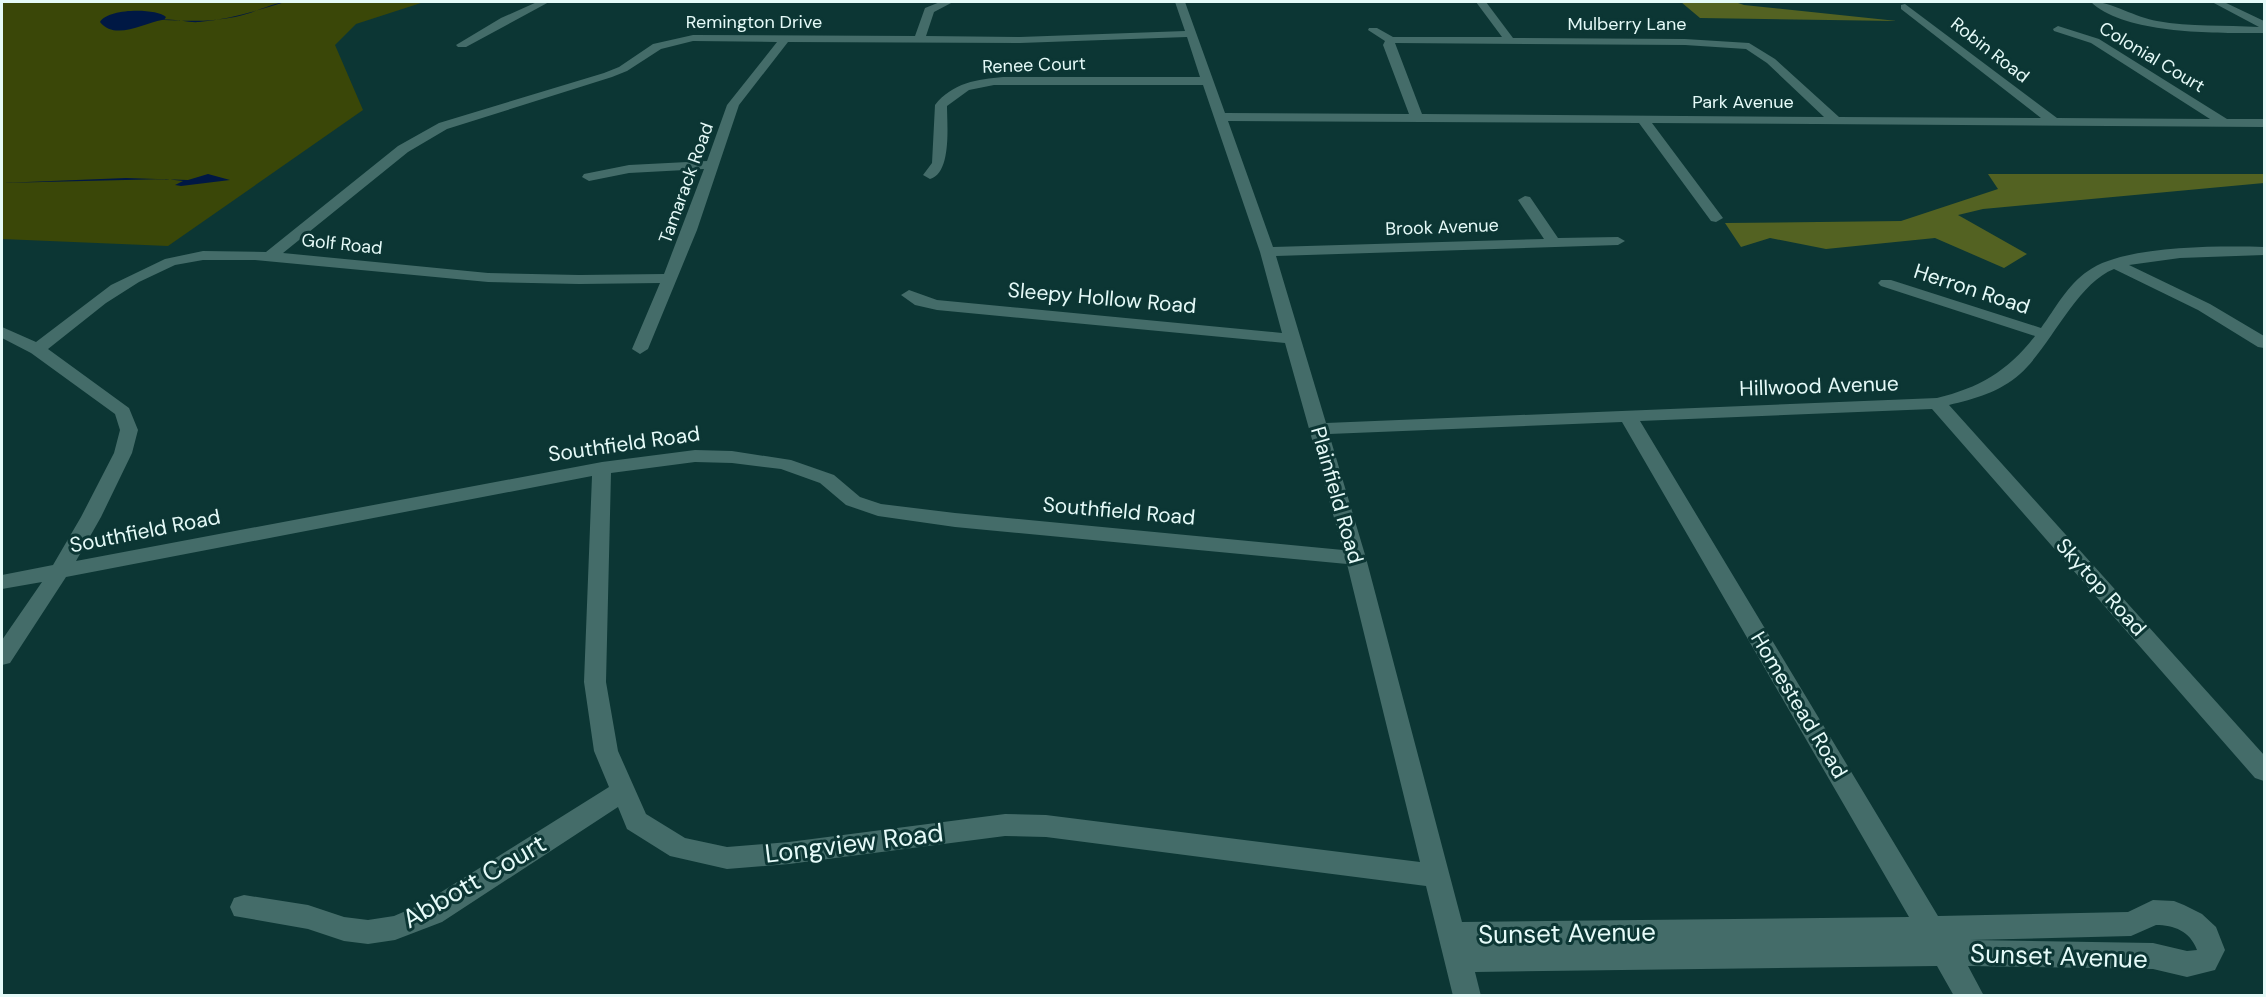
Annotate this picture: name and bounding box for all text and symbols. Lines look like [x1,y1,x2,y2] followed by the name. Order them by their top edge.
[686,10,822,34] street label: Remington Drive
[1568,12,1686,36] street label: Mulberry Lane
[1946,12,2034,88] street label: Robin Road
[2095,16,2209,98] street label: Colonial Court
[982,51,1086,79] street label: Renee Court
[1692,90,1794,114] street label: Park Avenue
[653,119,719,247] street label: Tamarack Road
[1385,213,1499,241] street label: Brook Avenue
[300,228,384,260] street label: Golf Road
[1910,257,2034,321] street label: Herron Road
[1007,276,1197,320] street label: Sleepy Hollow Road
[1739,369,1899,403] street label: Hillwood Avenue
[546,419,702,469] street label: Southfield Road
[1304,423,1370,567] street label: Plainfield Road
[1042,490,1196,532] street label: Southfield Road
[67,503,223,559] street label: Southfield Road
[2050,532,2152,642] street label: Skytop Road
[1744,626,1854,784] street label: Homestead Road
[763,815,945,871] street label: Longview Road
[396,826,552,936] street label: Abbott Court
[1478,914,1656,952] street label: Sunset Avenue
[1970,936,2148,976] street label: Sunset Avenue

